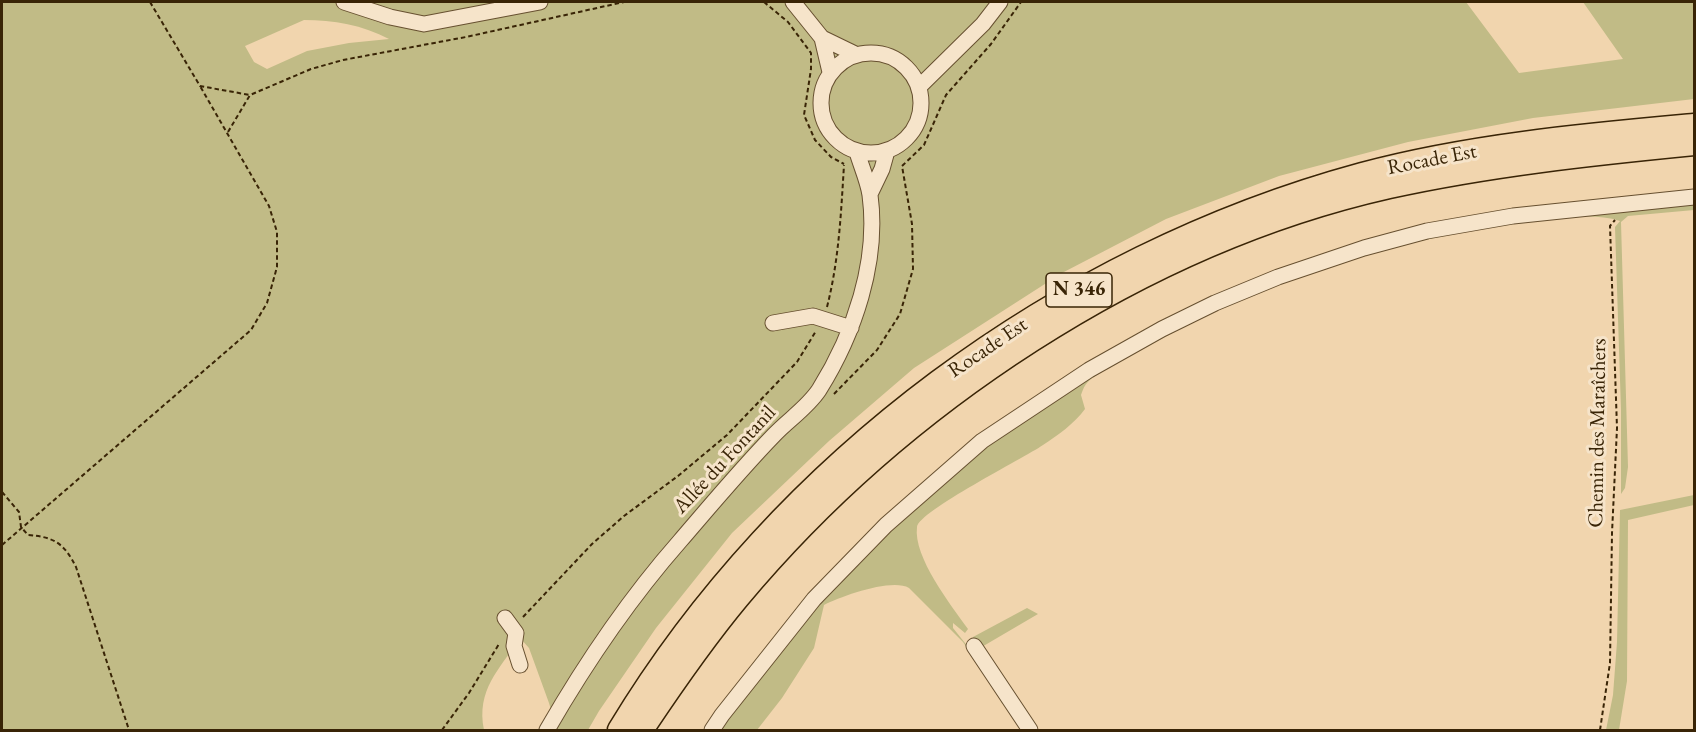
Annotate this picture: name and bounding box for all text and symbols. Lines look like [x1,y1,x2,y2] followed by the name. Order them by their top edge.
[1385,139,1479,181] street label: Rocade Est
[1046,273,1112,307] road number: N 346
[944,312,1032,384] street label: Rocade Est
[1584,338,1612,528] street label: Chemin des Maraîchers
[668,401,782,519] street label: Allée du Fontanil

